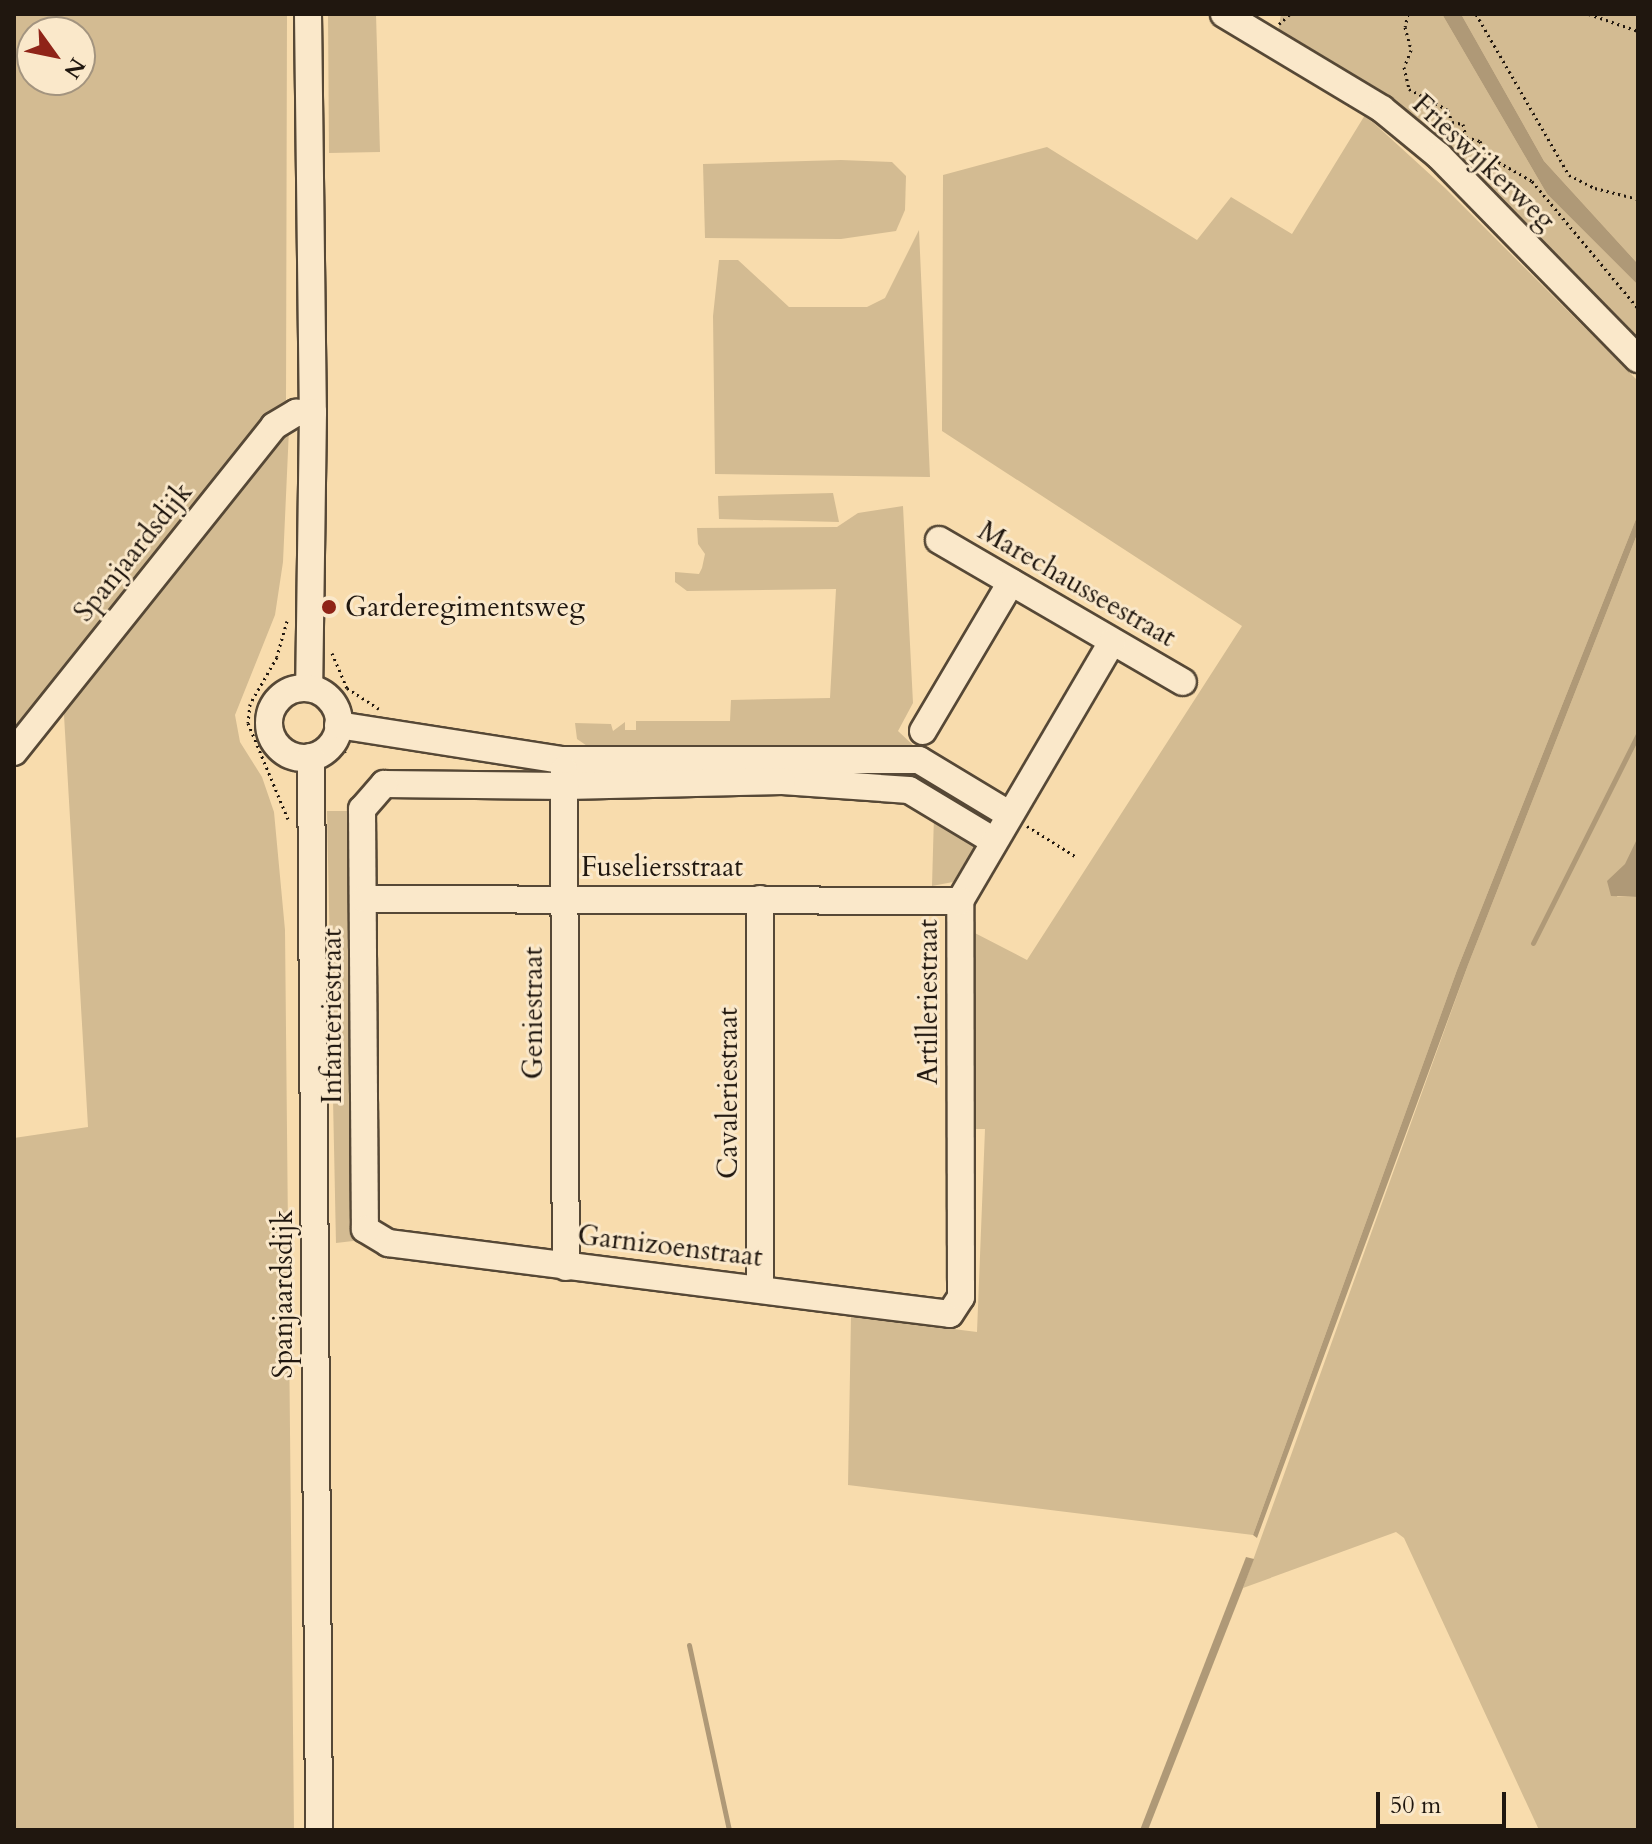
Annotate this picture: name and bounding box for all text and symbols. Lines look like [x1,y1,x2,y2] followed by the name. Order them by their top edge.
[16,16,96,96] north arrow
[57,52,92,84] text: N
[1406,87,1562,237] street label: Frieswijkerweg
[67,476,199,628] street label: Spanjaardsdijk
[972,514,1182,654] street label: Marechausseestraat
[345,590,585,624] place label: Garderegimentsweg
[320,598,338,616] marker: Garderegimentsweg
[581,850,743,884] street label: Fuseliersstraat
[911,919,945,1085] street label: Artilleriestraat
[315,928,349,1104] street label: Infanteriestraat
[516,947,550,1079] street label: Geniestraat
[711,1007,745,1179] street label: Cavaleriestraat
[266,1209,300,1379] street label: Spanjaardsdijk
[576,1218,764,1274] street label: Garnizoenstraat
[1380,1776,1510,1826] scale bar
[1390,1789,1441,1822] text: 50 m

